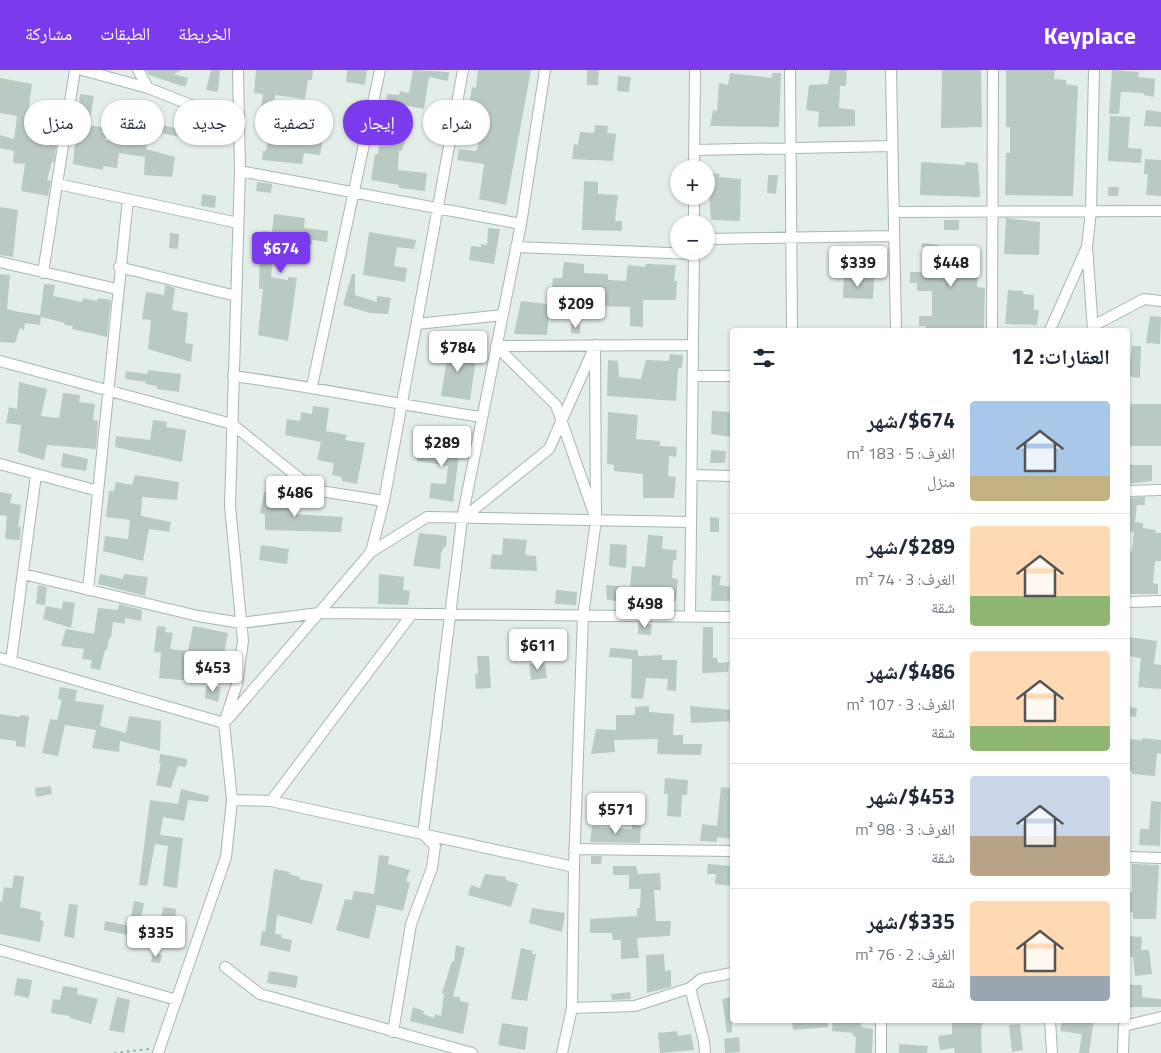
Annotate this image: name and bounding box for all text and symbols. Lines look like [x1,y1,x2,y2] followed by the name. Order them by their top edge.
[1043,17,1136,53] text: Keyplace
[25,20,72,47] text: مشاركة
[100,20,150,47] text: الطبقات
[178,20,231,47] text: الخريطة
[24,100,91,145] chip: منزل
[101,100,164,145] chip: شقة
[174,100,245,145] chip: جديد
[255,100,333,145] chip: تصفية
[343,100,413,145] chip: إيجار
[423,100,490,145] chip: شراء
[670,160,715,260] map controls
[670,160,715,205] button: +
[670,215,715,260] button: −
[251,232,311,274] pin: $674
[263,236,299,260] text: $674
[828,246,888,288] pin: $339
[921,246,981,288] pin: $448
[840,250,876,274] text: $339
[933,250,969,274] text: $448
[546,286,606,329] pin: $209
[558,291,594,315] text: $209
[428,330,488,373] pin: $784
[440,335,476,359] text: $784
[1011,340,1110,372] text: العقارات: 12
[750,344,778,372] icon: filters
[867,404,955,436] text: $674/شهر
[1010,421,1070,481] icon: home
[412,426,472,468] pin: $289
[424,430,460,454] text: $289
[846,441,955,465] text: الغرف: 5 · 183 m²
[927,469,955,493] text: منزل
[265,476,325,518] pin: $486
[277,480,313,504] text: $486
[867,530,955,562] text: $289/شهر
[1010,546,1070,606] icon: home
[855,567,955,591] text: الغرف: 3 · 74 m²
[615,586,675,629] pin: $498
[627,591,663,615] text: $498
[931,595,955,619] text: شقة
[508,628,568,671] pin: $611
[520,633,556,657] text: $611
[183,650,243,693] pin: $453
[195,655,231,679] text: $453
[867,655,955,687] text: $486/شهر
[1010,671,1070,731] icon: home
[846,692,955,716] text: الغرف: 3 · 107 m²
[931,720,955,744] text: شقة
[867,780,955,812] text: $453/شهر
[586,792,646,835] pin: $571
[1010,796,1070,856] icon: home
[598,797,634,821] text: $571
[855,817,955,841] text: الغرف: 3 · 98 m²
[931,845,955,869] text: شقة
[867,905,955,937] text: $335/شهر
[126,916,186,958] pin: $335
[138,920,174,944] text: $335
[1010,921,1070,981] icon: home
[855,942,955,966] text: الغرف: 2 · 76 m²
[931,970,955,994] text: شقة

